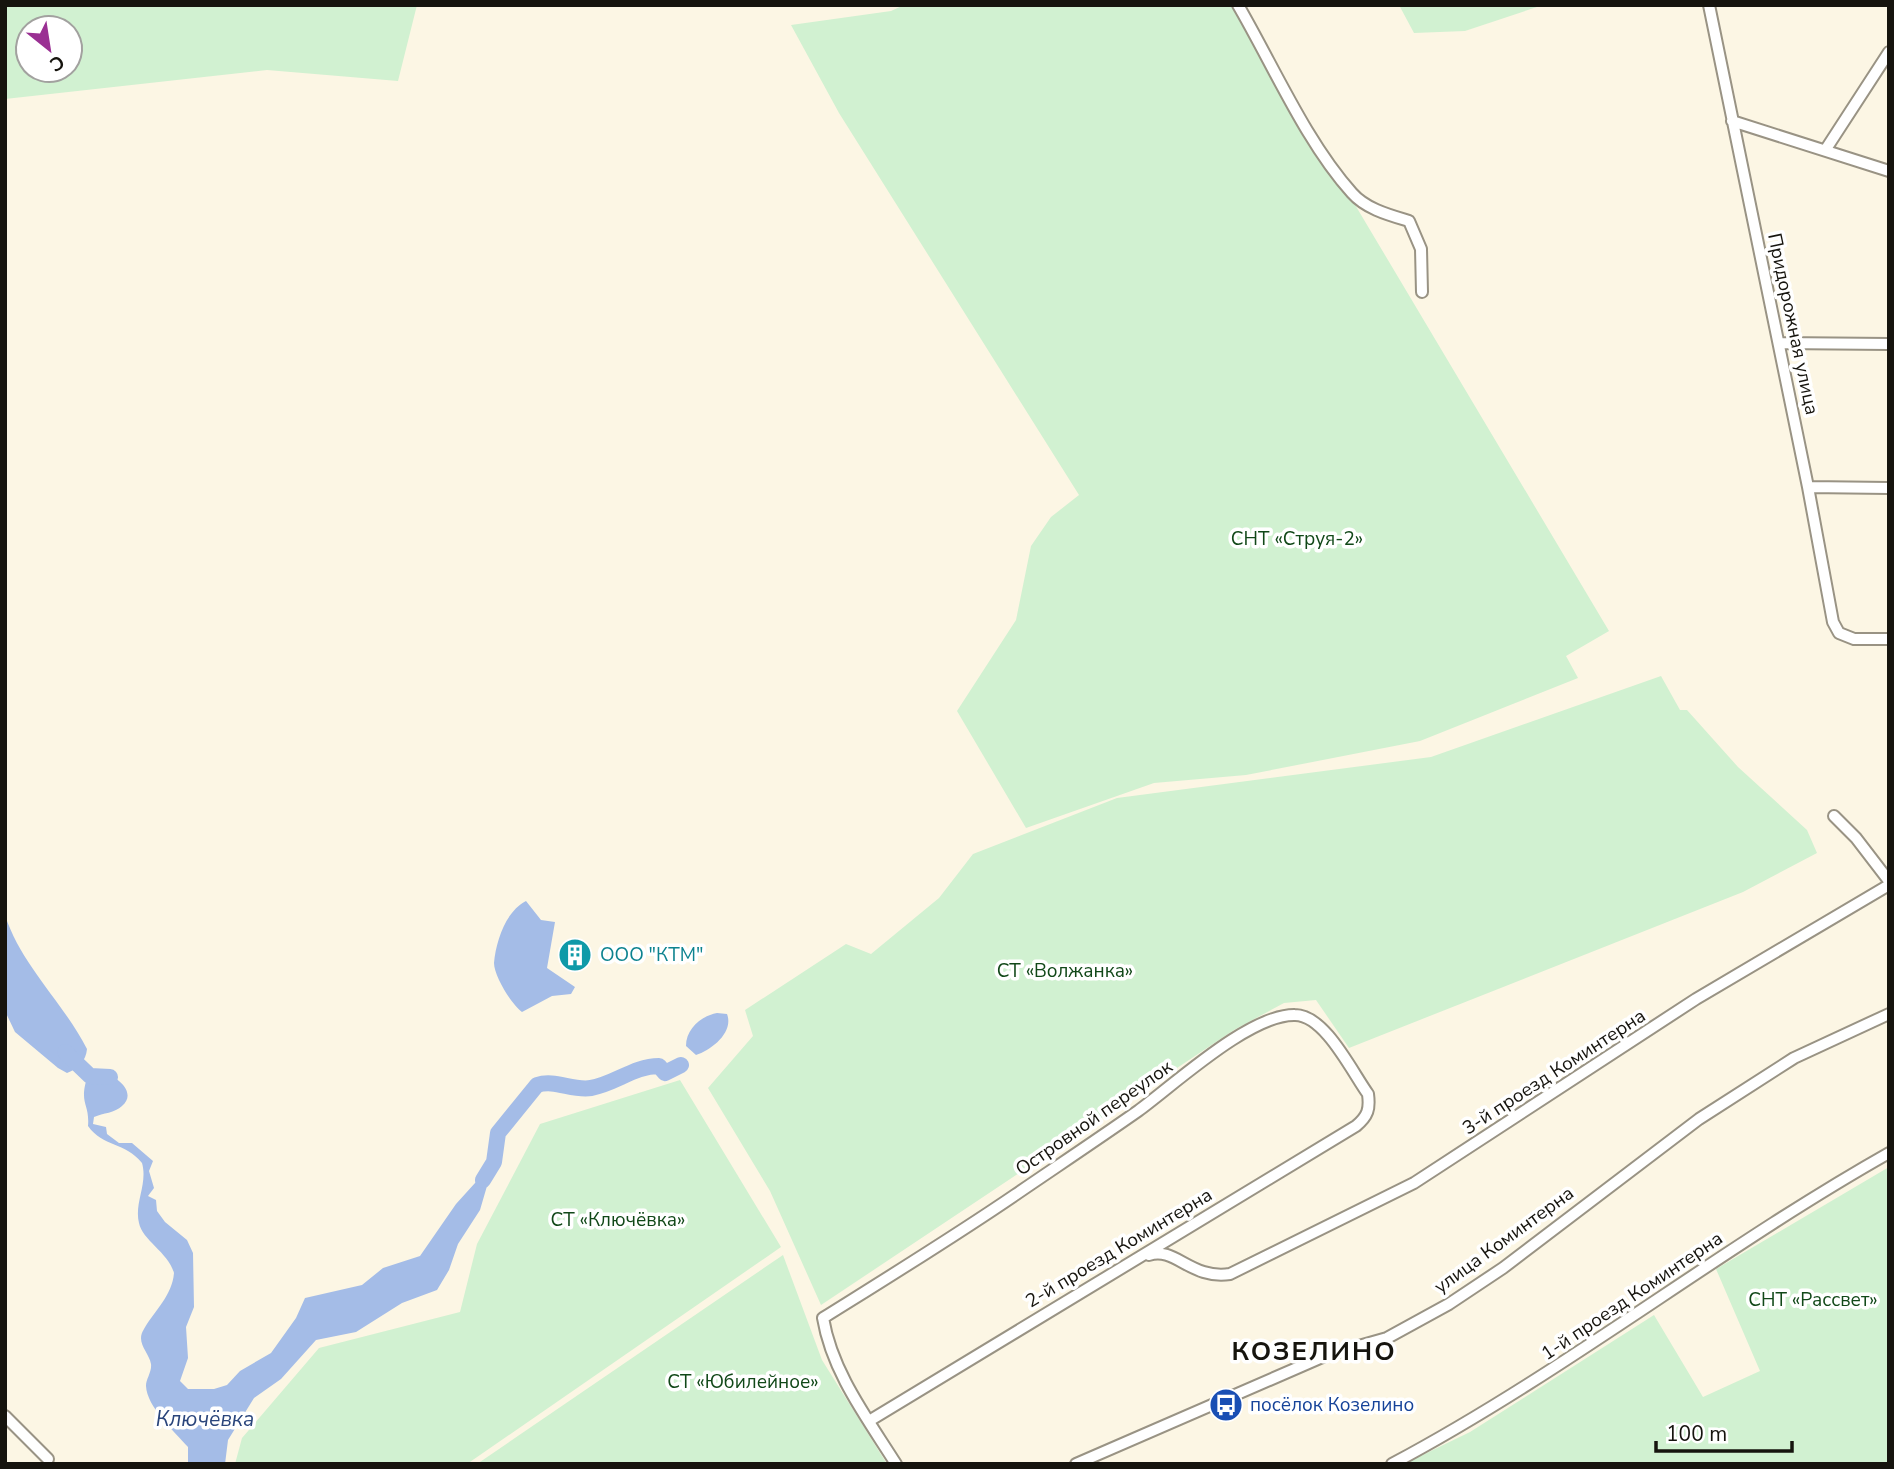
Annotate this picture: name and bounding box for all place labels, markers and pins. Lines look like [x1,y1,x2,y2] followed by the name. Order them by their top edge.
[556,936,594,974] building icon: ООО "КТМ"
[600,942,703,968] place label: ООО "КТМ"
[1207,1386,1245,1424] bus stop icon: посёлок Козелино
[1250,1392,1414,1418] place label: посёлок Козелино

